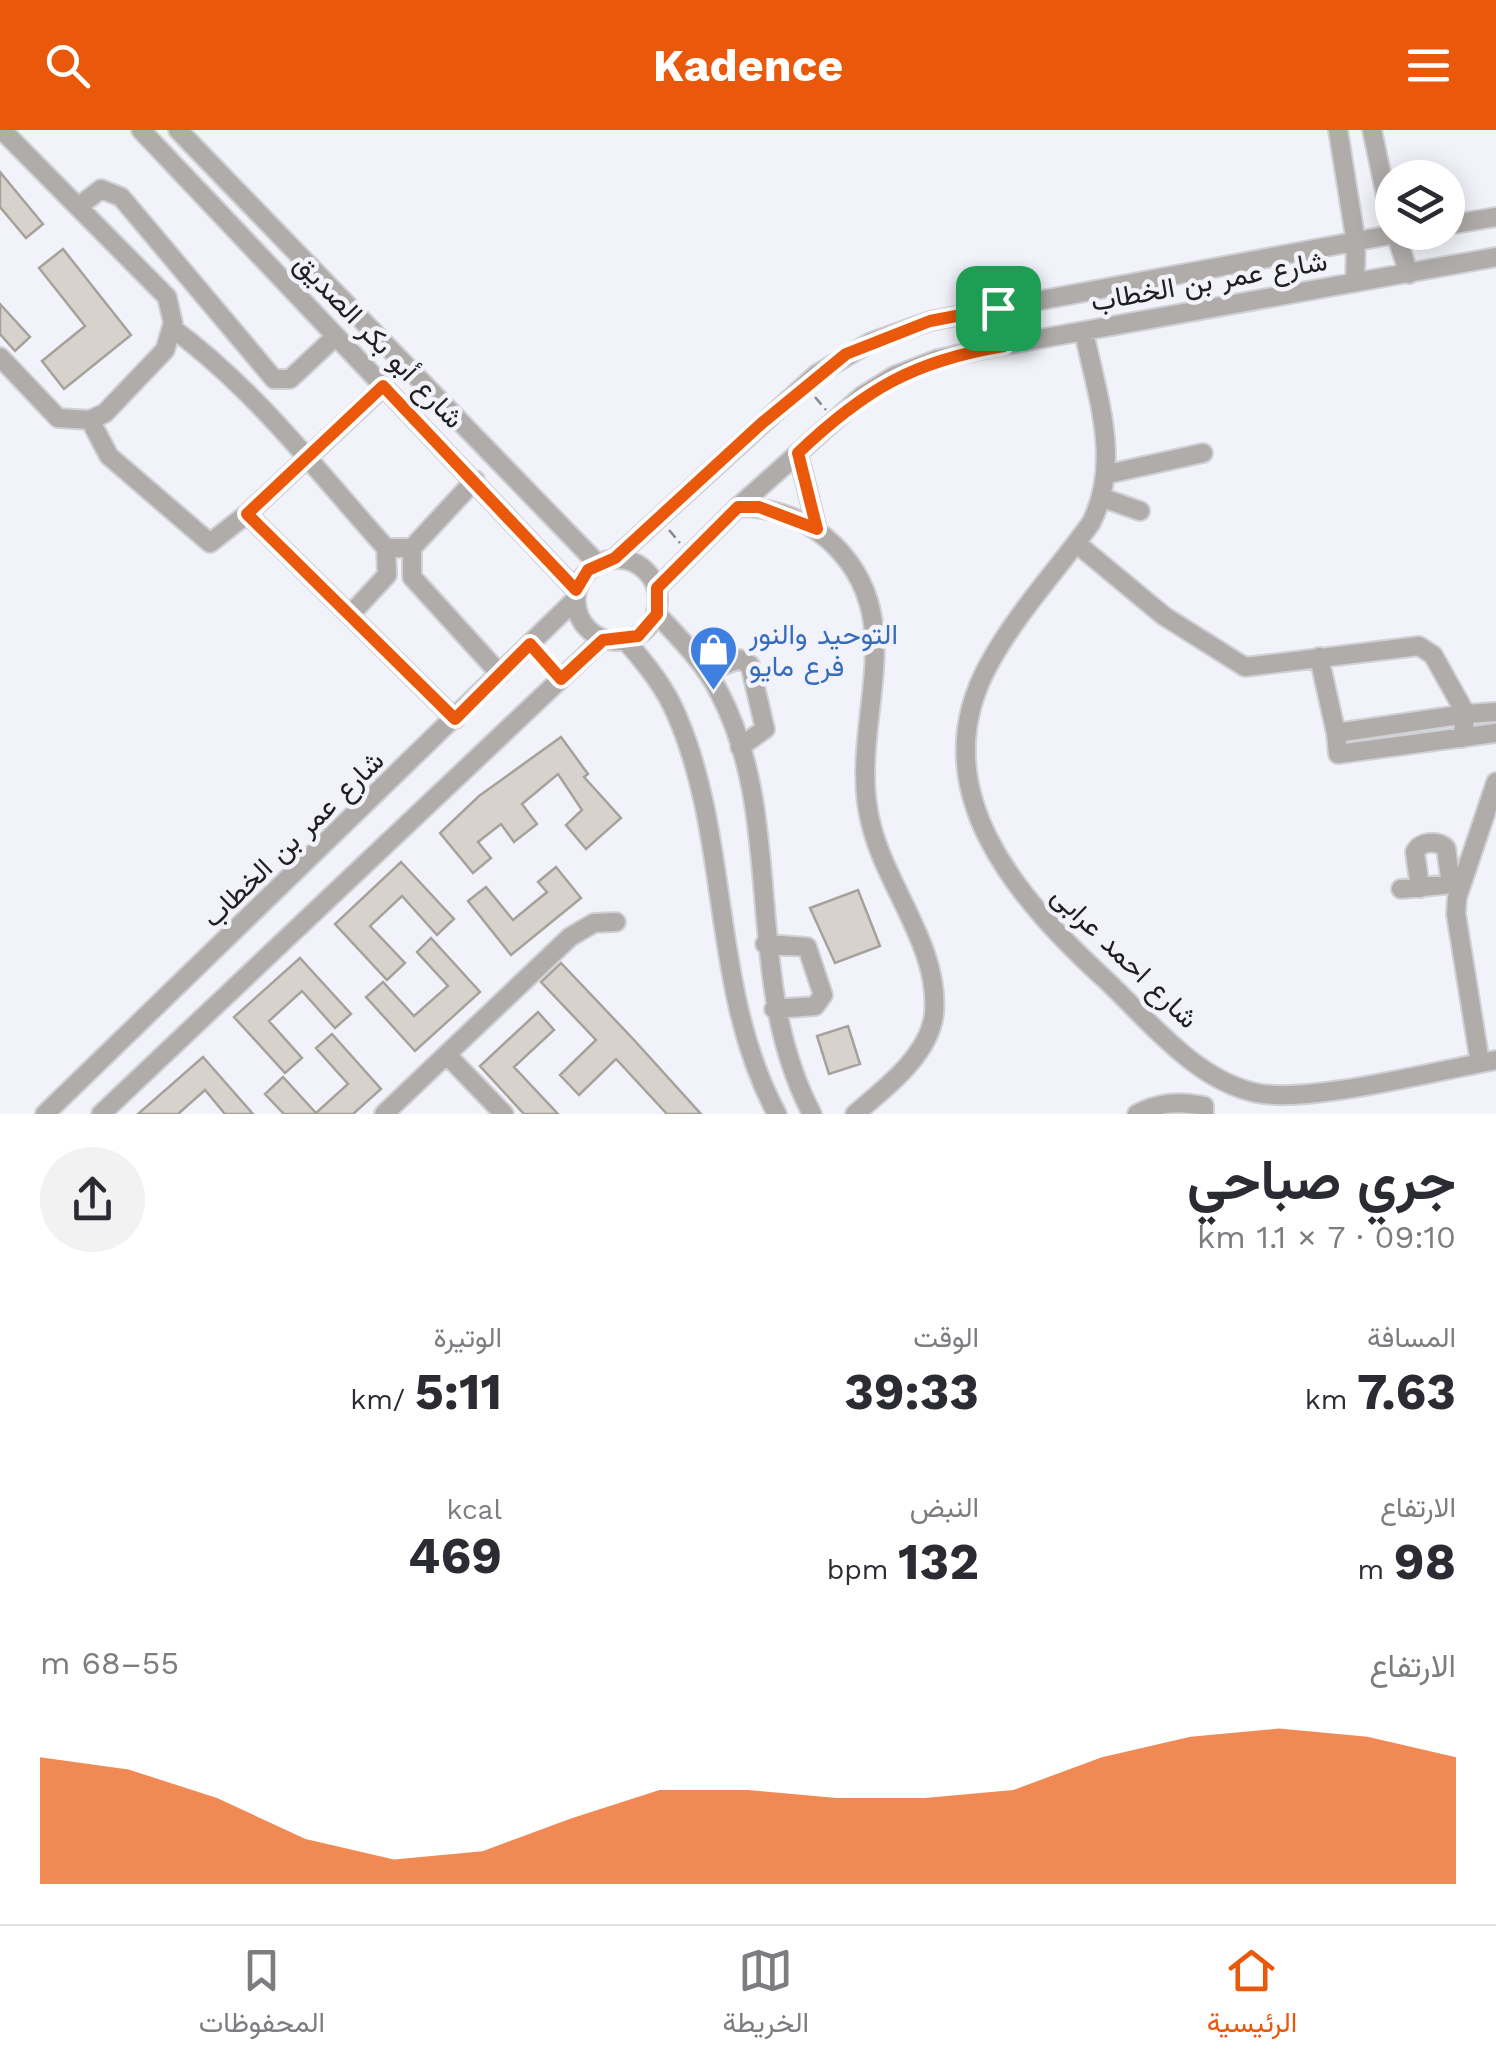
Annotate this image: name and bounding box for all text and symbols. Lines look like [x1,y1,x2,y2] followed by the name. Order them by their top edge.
[40,38,95,93] icon: search
[1401,38,1456,93] icon: menu
[653,39,843,92] text: Kadence
[1375,160,1465,250] map controls
[1375,160,1465,250] button: layers
[1088,244,1330,320] street label: شارع عمر بن الخطاب
[286,247,471,436] street label: شارع أبو بكر الصديق
[956,266,1041,351] pin
[971,281,1026,336] icon: arrive
[748,618,898,685] place label: التوحيد والنور فرع مايو
[688,624,740,692] shop icon: التوحيد والنور فرع مايو
[195,744,392,935] street label: شارع عمر بن الخطاب
[1044,879,1205,1037] street label: شارع احمد عرابى
[40,1147,145,1252] button: share
[1187,1148,1456,1212] text: جري صباحي
[1197,1218,1456,1256] text: 09:10 · 7 × 1.1 km
[434,1321,502,1354] text: الوتيرة
[913,1321,979,1354] text: الوقت
[1367,1321,1456,1354] text: المسافة
[415,1362,502,1421] text: 5:11
[844,1362,979,1421] text: 39:33
[1357,1362,1456,1421] text: 7.63
[350,1383,415,1416] text: /km
[1305,1383,1357,1416] text: km
[910,1491,979,1524] text: النبض
[1380,1491,1456,1524] text: الارتفاع
[447,1493,502,1526] text: kcal
[408,1526,502,1585] text: 469
[898,1532,979,1591] text: 132
[1394,1532,1456,1591] text: 98
[827,1553,898,1586] text: bpm
[1358,1553,1394,1586] text: m
[40,1644,179,1682] text: 55–68 m
[1369,1647,1456,1685] text: الارتفاع
[199,1943,325,2047] tab: المحفوظات
[723,1943,809,2047] tab: الخريطة
[1207,1943,1297,2047] tab: الرئيسية

